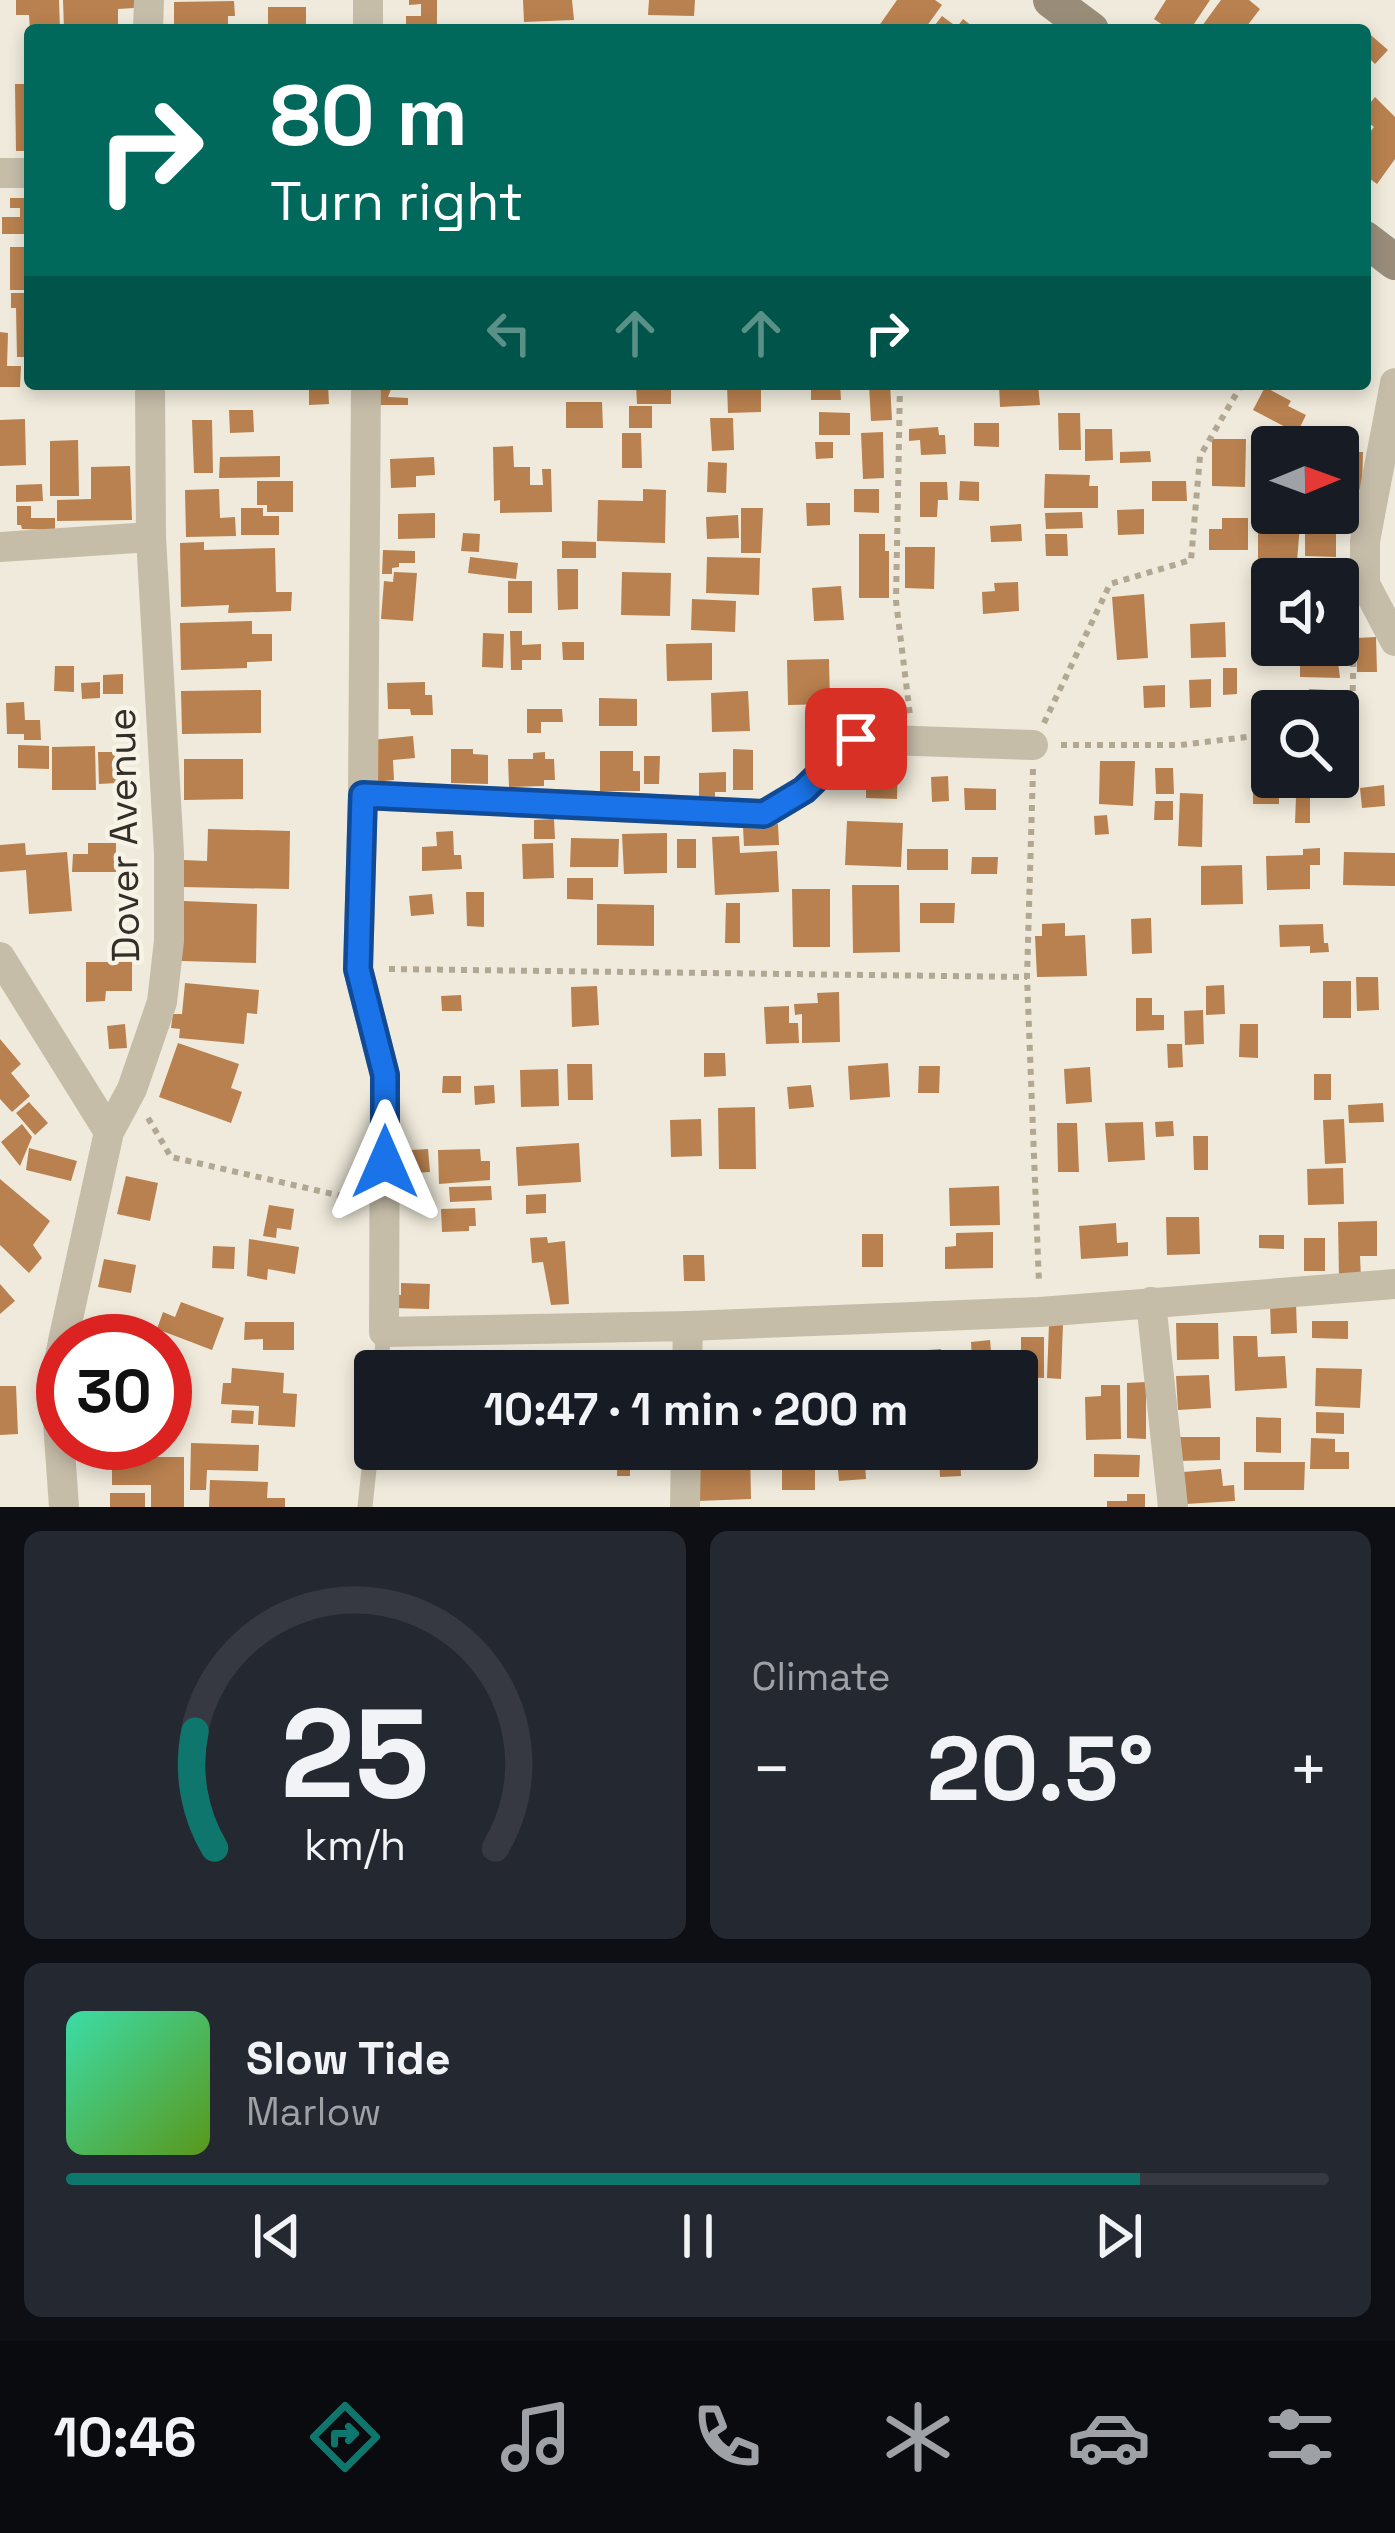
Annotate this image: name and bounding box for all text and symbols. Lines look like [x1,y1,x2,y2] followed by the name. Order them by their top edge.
[270,62,468,170] text: 80 m
[72,72,228,228] icon: right
[270,167,523,236] text: Turn right
[476,300,542,366] icon: left
[602,300,668,366] icon: ahead
[728,300,794,366] icon: ahead
[854,300,920,366] icon: right
[1251,426,1359,534] north arrow
[1251,426,1359,798] map controls
[1251,558,1359,666] button: sound
[805,688,907,790] pin
[1251,690,1359,798] button: search
[823,706,889,772] icon: arrive
[97,707,150,963] street label: Dover Avenue
[322,1099,448,1225] position arrow
[36,1314,192,1470] speed limit sign: 30
[484,1381,908,1438] text: 10:47 · 1 min · 200 m
[752,1652,891,1701] text: Climate
[280,1674,429,1833] text: 25
[927,1711,1154,1826] text: 20.5°
[752,1727,792,1811] text: −
[1288,1727,1329,1811] text: +
[304,1818,406,1873] text: km/h
[246,2030,451,2087] text: Slow Tide
[246,2087,381,2136] text: Marlow
[244,2203,310,2269] icon: previous
[665,2203,731,2269] icon: pause
[1086,2203,1152,2269] icon: next
[303,2395,387,2479] icon: directions
[494,2395,578,2479] icon: music
[685,2395,769,2479] icon: phone
[876,2395,960,2479] icon: climate
[1067,2395,1151,2479] icon: car
[1258,2395,1342,2479] icon: filters
[53,2403,197,2472] text: 10:46

